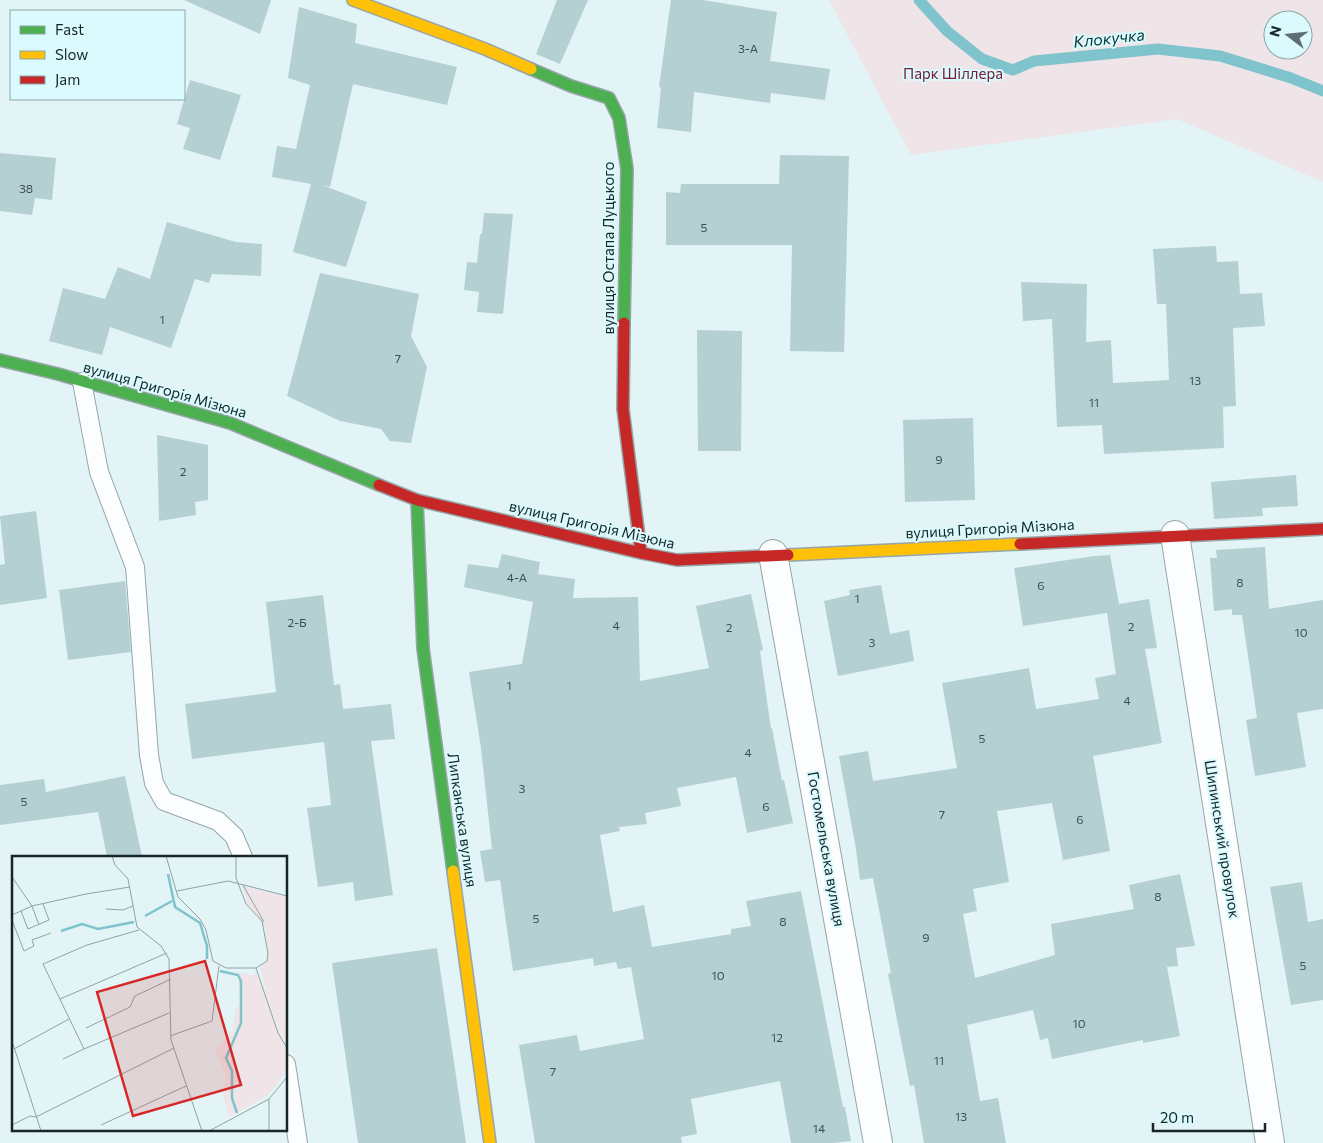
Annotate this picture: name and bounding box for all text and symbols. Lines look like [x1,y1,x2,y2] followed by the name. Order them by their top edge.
[10,10,185,100] legend
[1263,10,1313,60] north arrow
[55,20,84,38] text: Fast
[1072,24,1146,51] water label: Клокучка
[1265,24,1285,39] text: N
[738,41,758,55] house number: 3-А
[55,45,88,63] text: Slow
[903,64,1003,82] park label: Парк Шіллера
[55,70,80,88] text: Jam
[599,161,617,335] street label: вулиця Остапа Луцького
[19,181,33,195] house number: 38
[701,220,708,234] house number: 5
[159,312,165,326] house number: 1
[395,351,401,365] house number: 7
[81,357,249,421] street label: вулиця Григорія Мізюна
[1189,373,1201,387] house number: 13
[1089,395,1099,409] house number: 11
[935,452,943,466] house number: 9
[180,464,187,478] house number: 2
[508,496,677,552] street label: вулиця Григорія Мізюна
[905,515,1075,541] street label: вулиця Григорія Мізюна
[507,570,527,584] house number: 4-А
[1236,575,1244,589] house number: 8
[1037,578,1045,592] house number: 6
[854,591,860,605] house number: 1
[287,615,307,629] house number: 2-Б
[612,618,620,632] house number: 4
[1128,619,1135,633] house number: 2
[726,620,733,634] house number: 2
[1295,625,1308,639] house number: 10
[869,635,876,649] house number: 3
[506,678,512,692] house number: 1
[1123,693,1131,707] house number: 4
[979,731,986,745] house number: 5
[744,745,752,759] house number: 4
[445,751,481,888] street label: Липканська вулиця
[1202,758,1244,919] street label: Шипинський провулок
[804,770,850,928] street label: Гостомельська вулиця
[519,781,526,795] house number: 3
[21,794,28,808] house number: 5
[762,799,770,813] house number: 6
[939,807,945,821] house number: 7
[1076,812,1084,826] house number: 6
[12,856,288,1130] inset map
[1154,889,1162,903] house number: 8
[533,911,540,925] house number: 5
[779,914,787,928] house number: 8
[922,930,930,944] house number: 9
[1300,958,1307,972] house number: 5
[712,968,725,982] house number: 10
[1073,1016,1086,1030] house number: 10
[771,1030,783,1044] house number: 12
[934,1053,944,1067] house number: 11
[550,1064,556,1078] house number: 7
[1153,1100,1266,1132] scale bar
[1160,1108,1194,1126] text: 20 m
[955,1109,967,1123] house number: 13
[813,1121,825,1135] house number: 14

